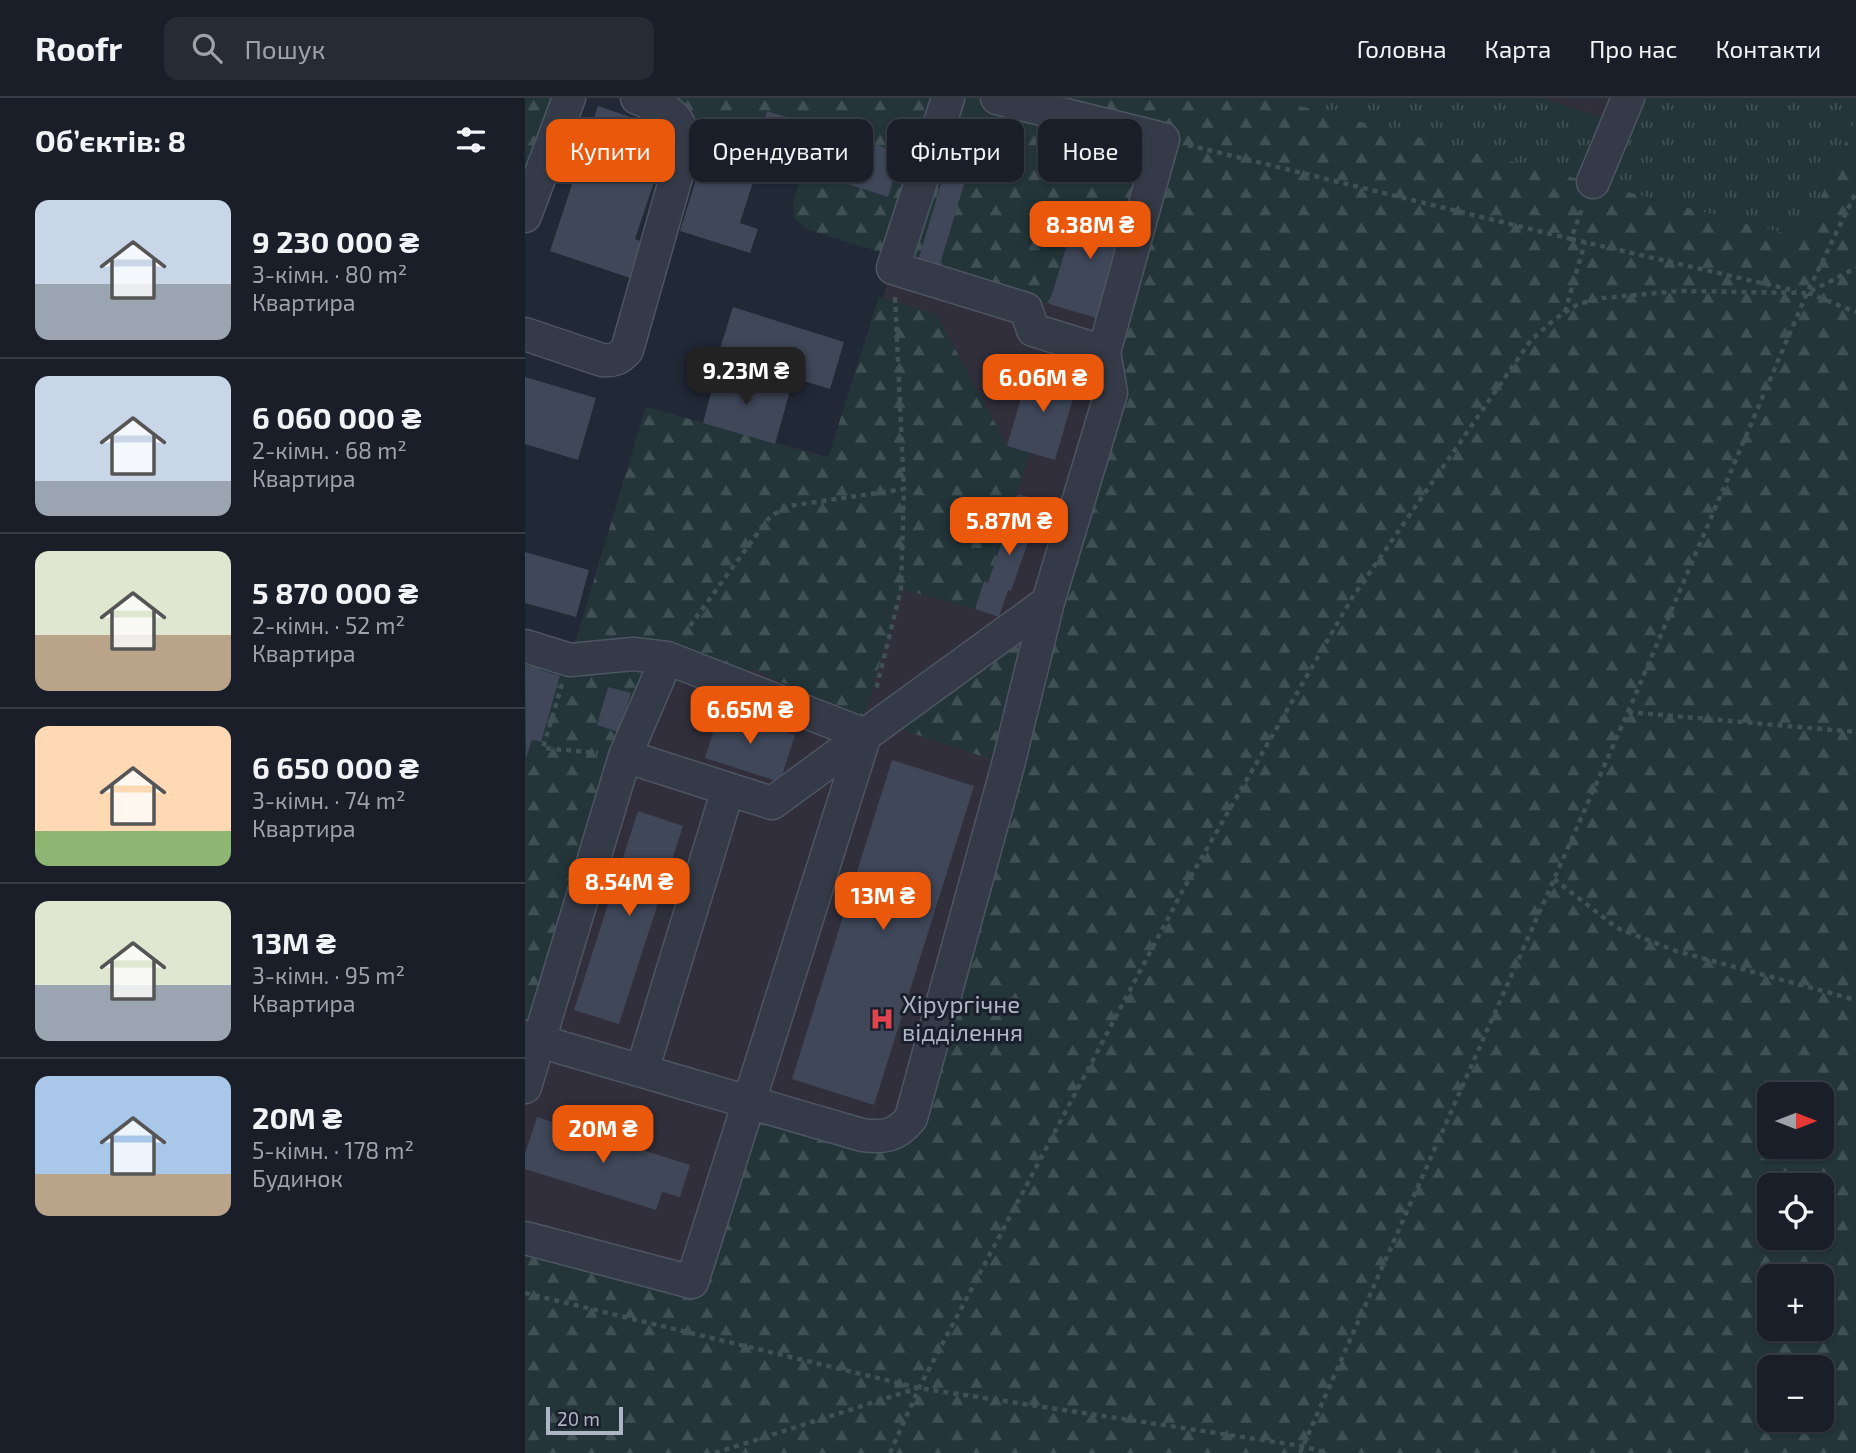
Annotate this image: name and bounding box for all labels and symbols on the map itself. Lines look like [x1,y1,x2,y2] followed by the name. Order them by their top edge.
[1025,202,1155,261] pin: 8.38M ₴
[681,348,811,407] pin: 9.23M ₴
[978,354,1108,414] pin: 6.06M ₴
[944,498,1074,557] pin: 5.87M ₴
[685,686,815,746] pin: 6.65M ₴
[564,858,694,918] pin: 8.54M ₴
[834,872,932,932] pin: 13M ₴
[902,989,1023,1046] place label: Хірургічне відділення
[868,1005,896,1033] hospital icon: Хірургічне відділення
[1757,1082,1834,1158] north arrow
[554,1105,652,1165] pin: 20M ₴
[546,1404,623,1436] scale bar

